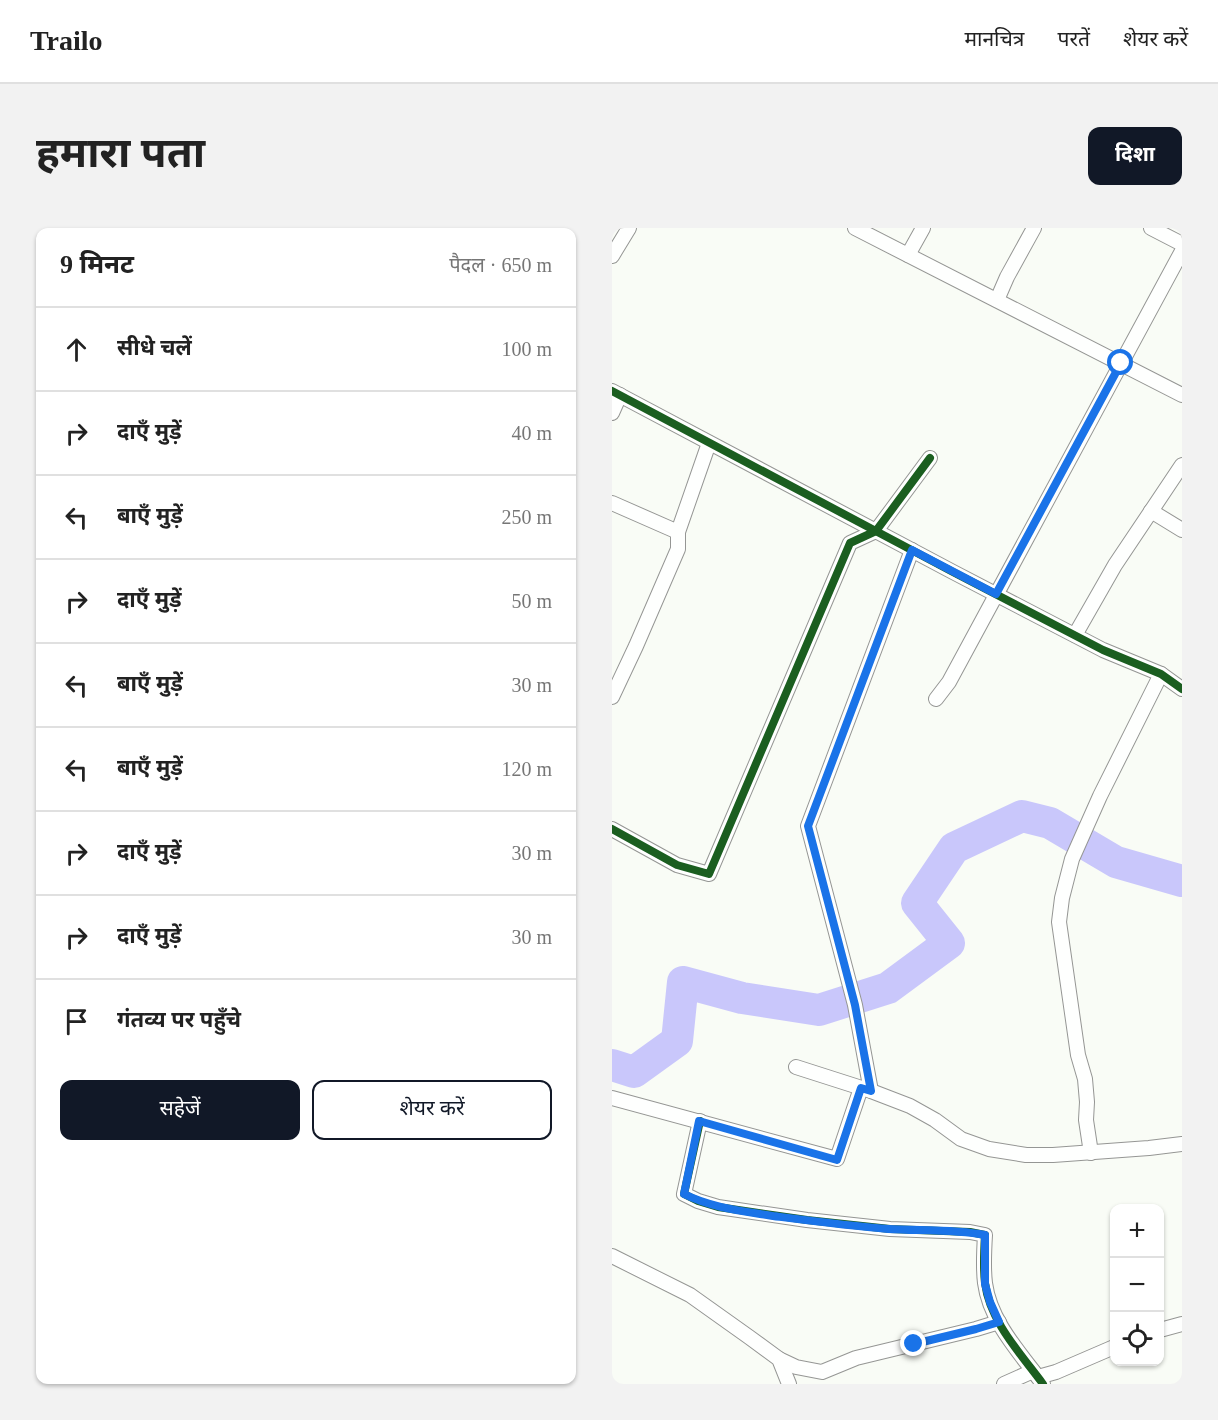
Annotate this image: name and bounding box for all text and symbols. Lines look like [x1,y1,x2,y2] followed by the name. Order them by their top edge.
[30,25,103,56] text: Trailo
[964,27,1024,51] text: मानचित्र
[1057,27,1090,51] text: परतें
[1123,27,1188,51] text: शेयर करें
[1088,127,1182,185] button: दिशा
[36,130,205,176] text: हमारा पता
[60,250,134,279] text: 9 मिनट
[449,254,552,276] text: पैदल · 650 m
[60,333,93,366] icon: ahead
[117,335,192,360] text: सीधे चलें
[501,338,552,360] text: 100 m
[1107,349,1133,375] route start
[60,417,93,450] icon: right
[117,419,182,444] text: दाएँ मुड़ें
[511,422,552,444] text: 40 m
[60,501,93,534] icon: left
[117,503,183,528] text: बाएँ मुड़ें
[501,506,552,528] text: 250 m
[60,585,93,618] icon: right
[117,587,182,612] text: दाएँ मुड़ें
[511,590,552,612] text: 50 m
[60,669,93,702] icon: left
[117,671,183,696] text: बाएँ मुड़ें
[511,674,552,696] text: 30 m
[60,753,93,786] icon: left
[117,755,183,780] text: बाएँ मुड़ें
[501,758,552,780] text: 120 m
[60,837,93,870] icon: right
[117,839,182,864] text: दाएँ मुड़ें
[511,842,552,864] text: 30 m
[60,921,93,954] icon: right
[117,923,182,948] text: दाएँ मुड़ें
[511,926,552,948] text: 30 m
[60,1005,93,1038] icon: arrive
[117,1007,241,1032] text: गंतव्य पर पहुँचे
[60,1080,300,1140] button: सहेजें
[312,1080,552,1140] button: शेयर करें
[1110,1204,1164,1366] map controls
[1110,1204,1164,1258] button: +
[1110,1258,1164,1312] button: −
[1110,1312,1164,1366] button: locate
[900,1330,926,1356] route end

